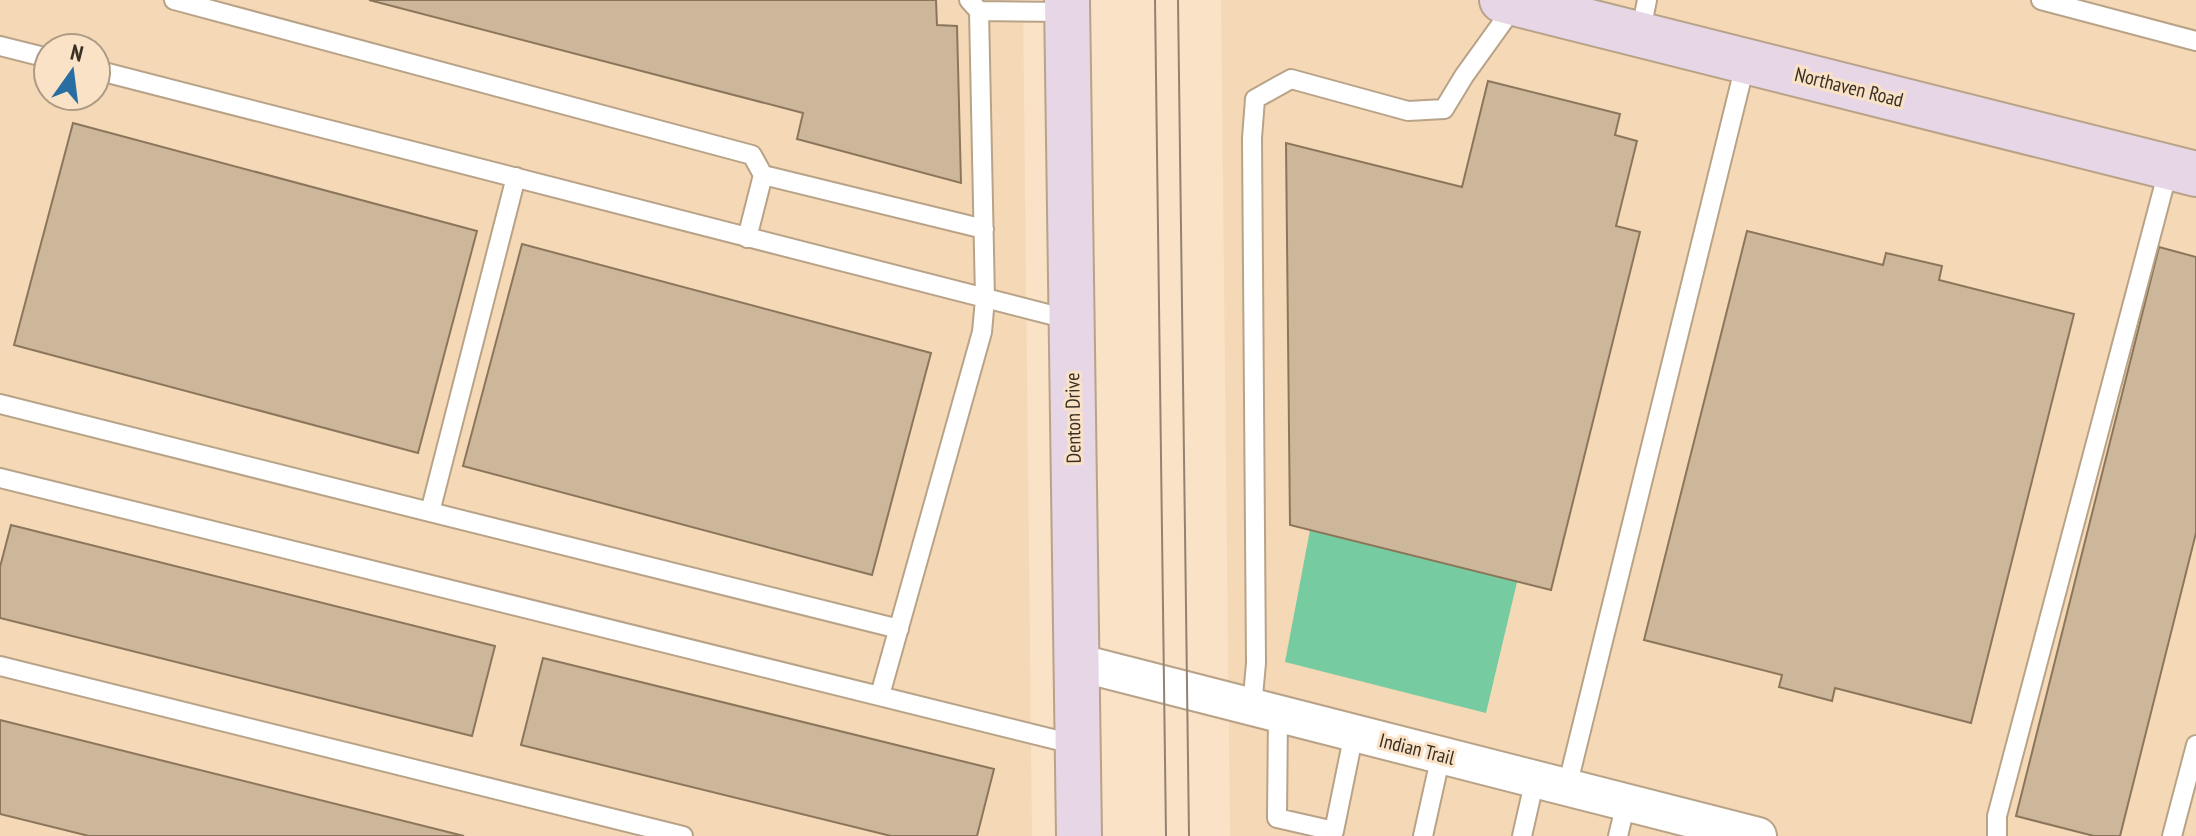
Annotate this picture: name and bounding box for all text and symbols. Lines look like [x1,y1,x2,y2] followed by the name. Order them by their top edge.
[32,32,112,112] north arrow
[68,38,86,68] text: N
[1792,61,1906,113] street label: Northaven Road
[1059,372,1087,464] street label: Denton Drive
[1377,727,1458,771] street label: Indian Trail

